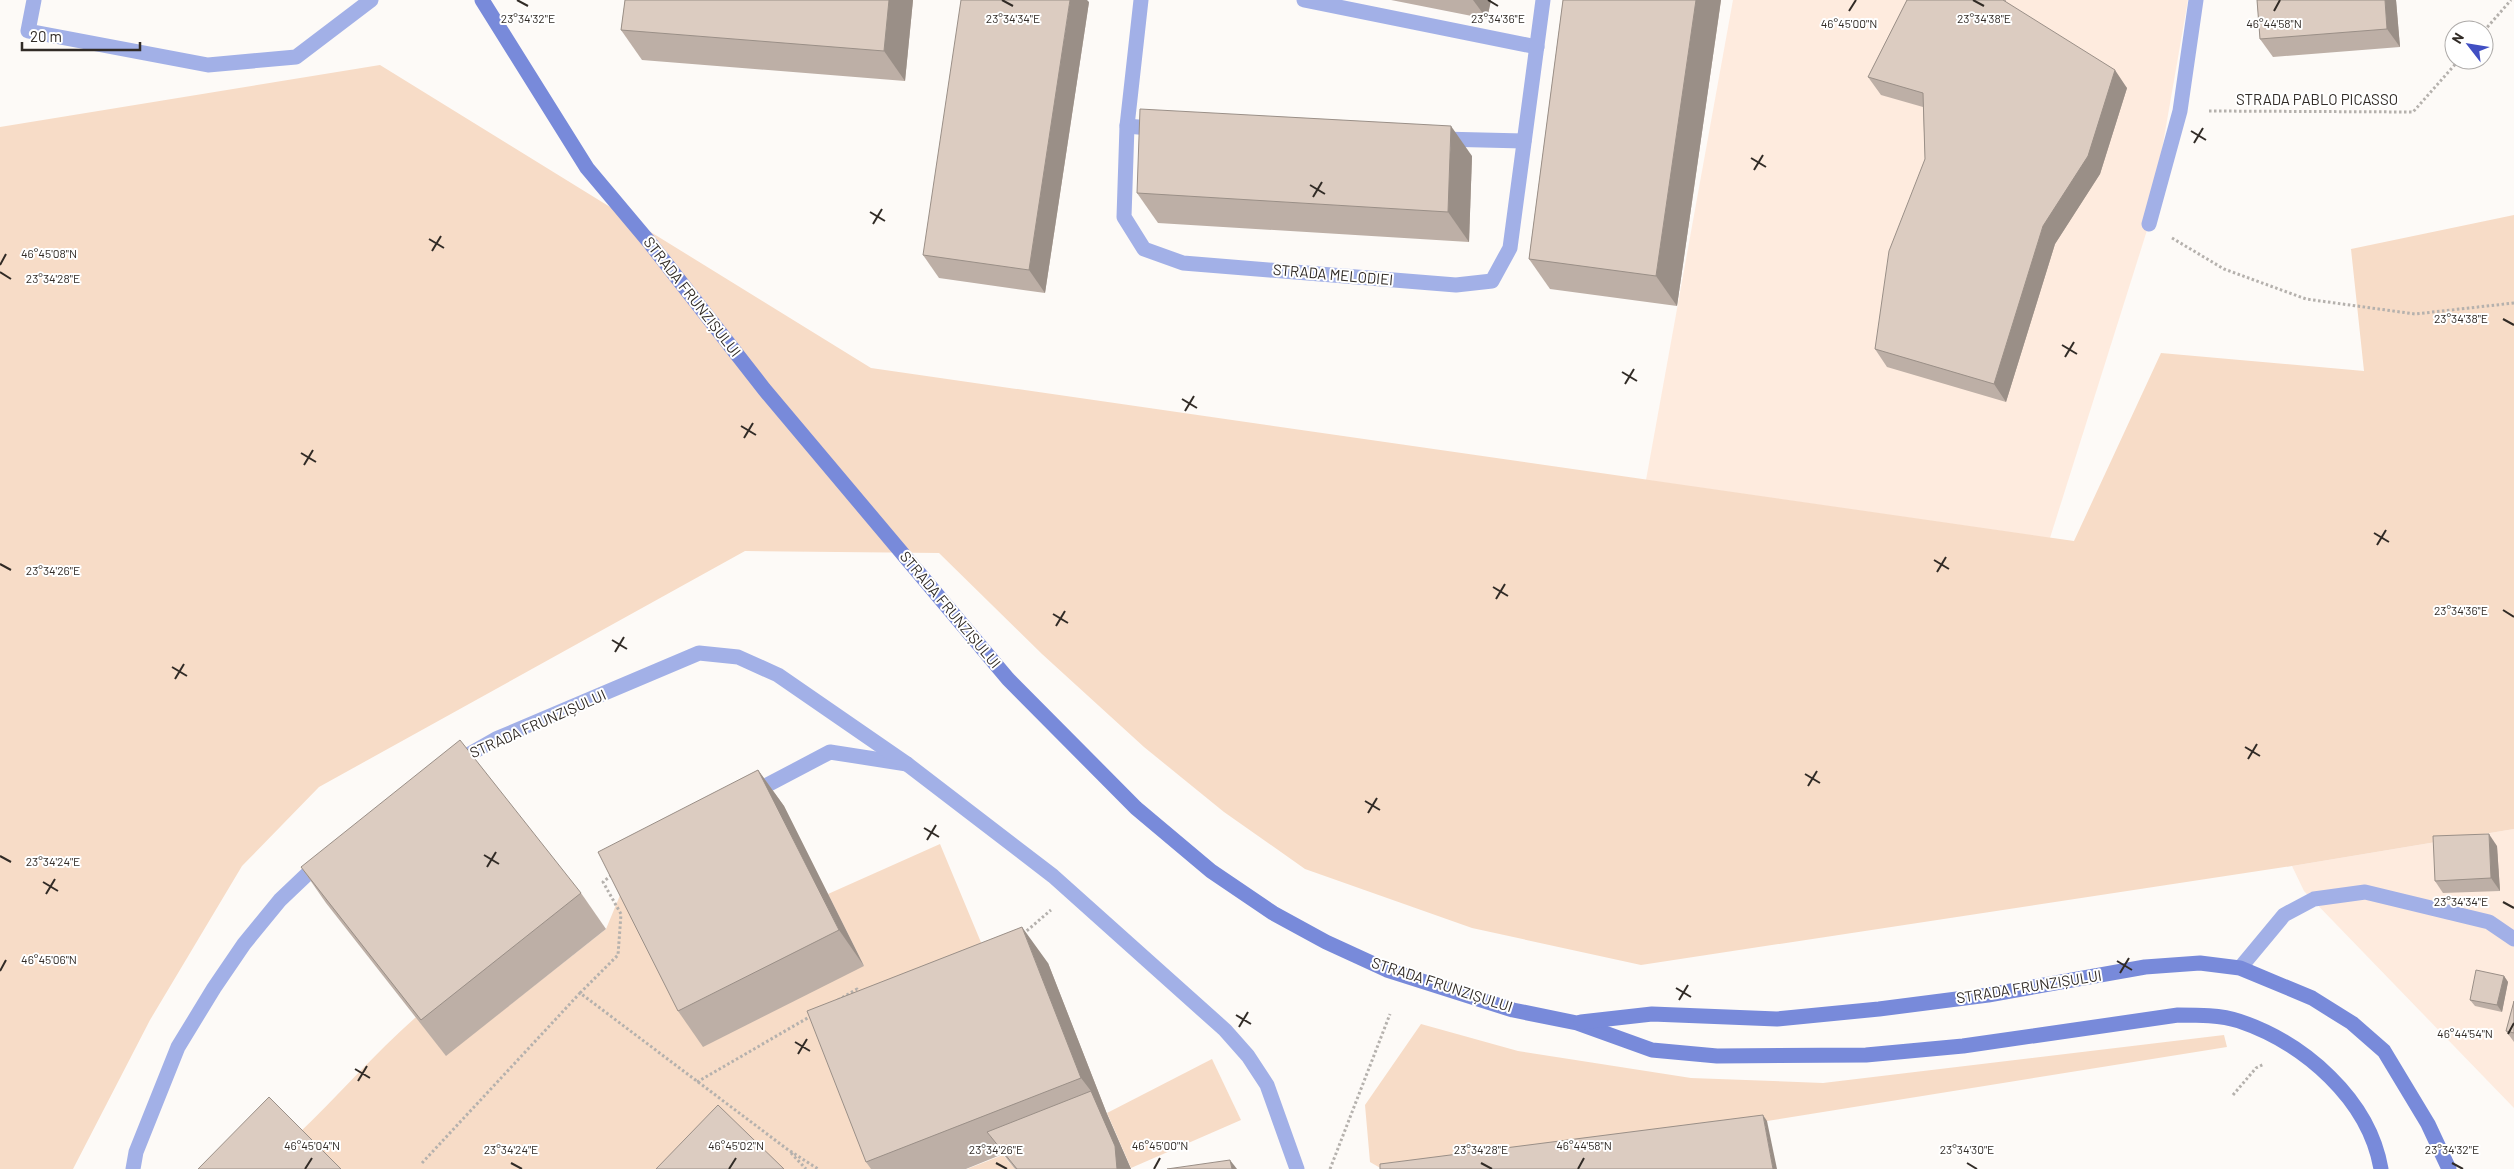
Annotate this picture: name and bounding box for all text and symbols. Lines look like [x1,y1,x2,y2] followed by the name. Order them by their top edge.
[501,11,555,25] text: 23°34'32"E
[986,11,1040,25] text: 23°34'34"E
[1471,11,1525,25] text: 23°34'36"E
[1957,11,2011,25] text: 23°34'38"E
[1821,16,1877,30] text: 46°45'00"N
[2246,16,2302,30] text: 46°44'58"N
[22,20,140,52] scale bar
[2444,20,2494,70] north arrow
[30,27,62,45] text: 20 m
[2448,30,2467,46] text: N
[2236,90,2398,108] street label: STRADA PABLO PICASSO
[640,233,745,360] street label: STRADA FRUNZIȘULUI
[21,246,77,260] text: 46°45'08"N
[1272,260,1394,288] street label: STRADA MELODIEI
[26,271,80,285] text: 23°34'28"E
[2434,311,2488,325] text: 23°34'38"E
[897,547,1005,672] street label: STRADA FRUNZIȘULUI
[26,563,80,577] text: 23°34'26"E
[2434,603,2488,617] text: 23°34'36"E
[467,685,608,761] street label: STRADA FRUNZIȘULUI
[26,854,80,868] text: 23°34'24"E
[2434,894,2488,908] text: 23°34'34"E
[21,952,77,966] text: 46°45'06"N
[1370,953,1515,1015] street label: STRADA FRUNZIȘULUI
[1955,966,2103,1006] street label: STRADA FRUNZIȘULUI
[2437,1026,2493,1040] text: 46°44'54"N
[284,1138,340,1152] text: 46°45'04"N
[708,1138,764,1152] text: 46°45'02"N
[1132,1138,1188,1152] text: 46°45'00"N
[1556,1138,1612,1152] text: 46°44'58"N
[484,1142,538,1156] text: 23°34'24"E
[969,1142,1023,1156] text: 23°34'26"E
[1454,1142,1508,1156] text: 23°34'28"E
[1940,1142,1994,1156] text: 23°34'30"E
[2425,1142,2479,1156] text: 23°34'32"E

